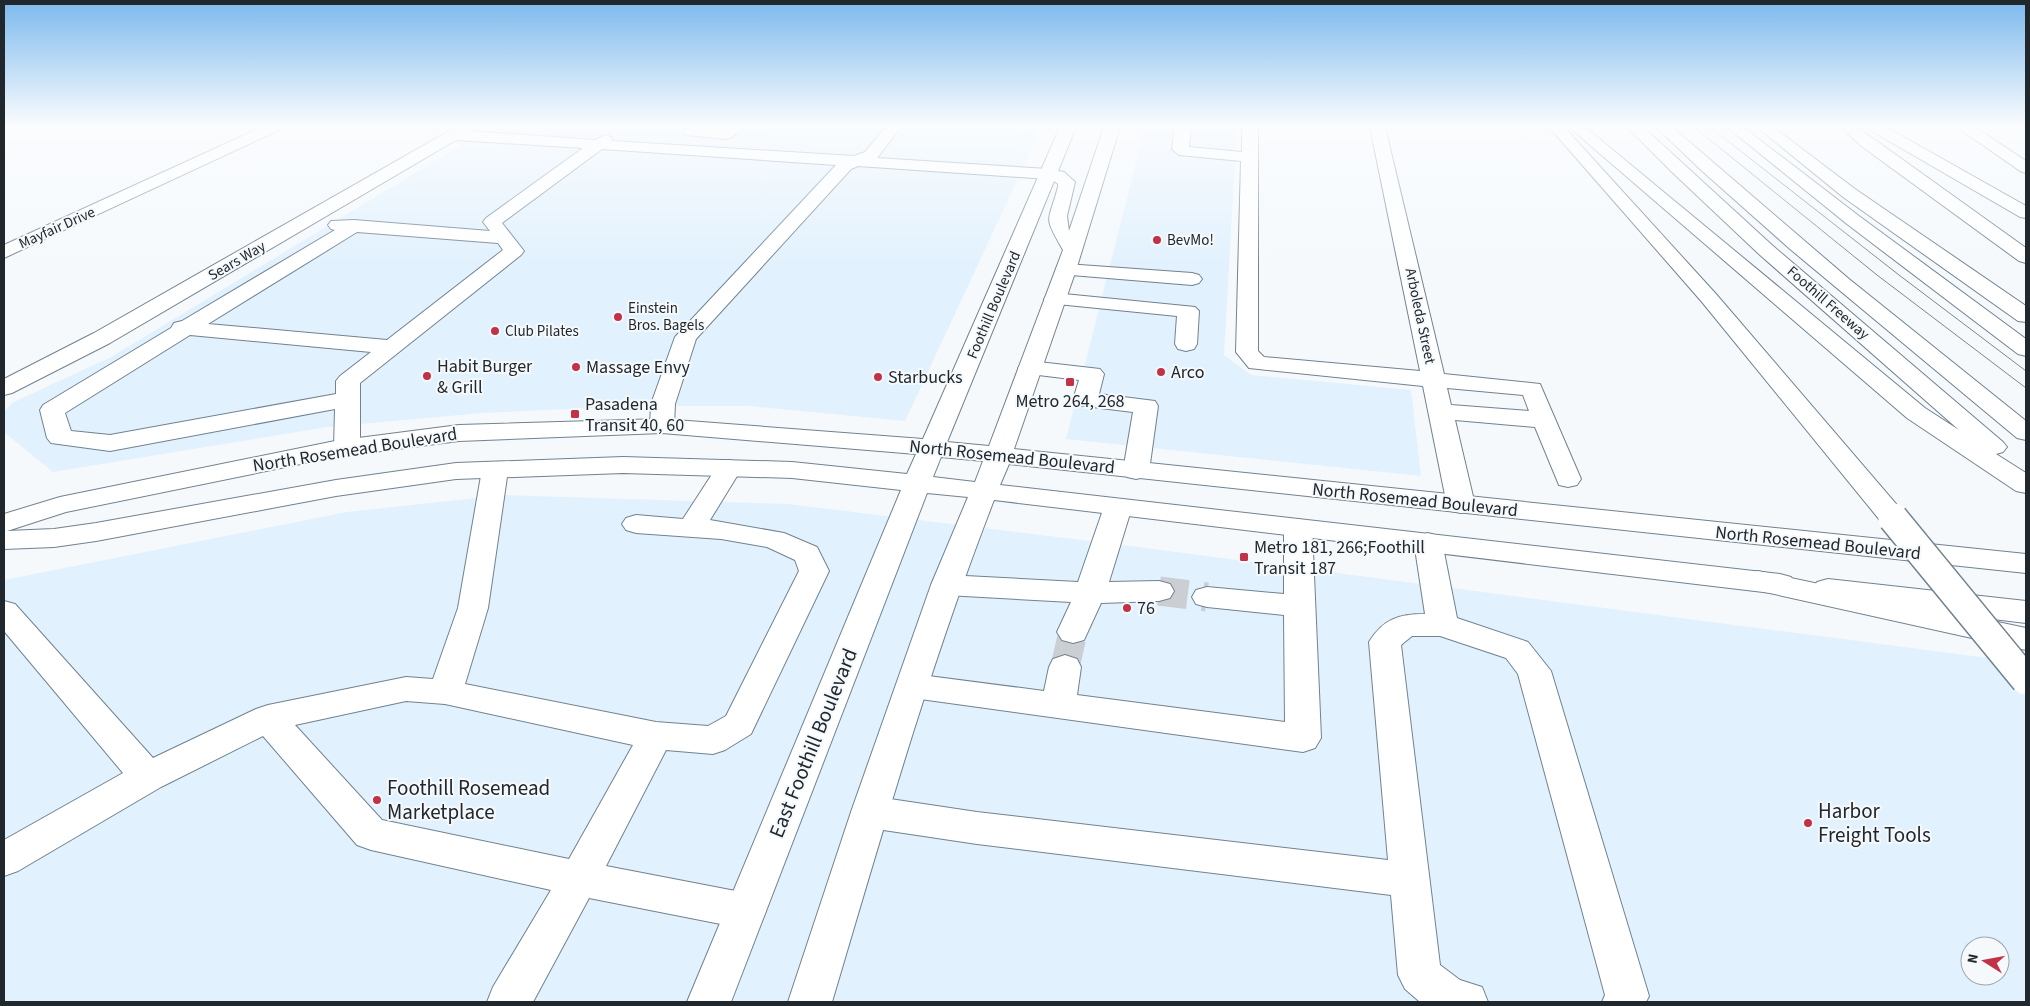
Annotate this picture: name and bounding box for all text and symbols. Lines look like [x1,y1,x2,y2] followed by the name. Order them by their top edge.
[15,202,99,254] street label: Mayfair Drive
[1167,230,1214,251] place label: BevMo!
[1151,234,1163,246] marker: BevMo!
[204,236,270,286] street label: Sears Way
[962,248,1026,362] street label: Foothill Boulevard
[1782,261,1874,345] street label: Foothill Freeway
[1400,266,1440,366] street label: Arboleda Street
[628,298,704,336] place label: Einstein Bros. Bagels
[612,311,624,323] marker: Einstein Bros. Bagels
[505,321,579,342] place label: Club Pilates
[489,325,501,337] marker: Club Pilates
[437,354,533,400] place label: Habit Burger & Grill
[586,355,690,380] place label: Massage Envy
[1171,360,1204,385] place label: Arco
[570,361,582,373] marker: Massage Envy
[888,365,963,390] place label: Starbucks
[1155,366,1167,378] marker: Arco
[421,370,433,382] marker: Habit Burger & Grill
[872,371,884,383] marker: Starbucks
[1064,376,1076,388] marker: Metro 264, 268
[1015,389,1125,414] place label: Metro 264, 268
[585,392,684,438] place label: Pasadena Transit 40, 60
[569,408,581,420] marker: Pasadena Transit 40, 60
[251,421,459,479] street label: North Rosemead Boulevard
[908,434,1116,480] street label: North Rosemead Boulevard
[1311,477,1519,523] street label: North Rosemead Boulevard
[1714,520,1922,566] street label: North Rosemead Boulevard
[1254,535,1425,581] place label: Metro 181, 266;Foothill Transit 187
[1238,551,1250,563] marker: Metro 181, 266;Foothill Transit 187
[1137,596,1155,621] place label: 76
[1121,602,1133,614] marker: 76
[761,644,865,842] street label: East Foothill Boulevard
[387,773,550,827] place label: Foothill Rosemead Marketplace
[371,794,383,806] marker: Foothill Rosemead Marketplace
[1818,796,1931,850] place label: Harbor Freight Tools
[1802,817,1814,829] marker: Harbor Freight Tools
[1960,936,2010,986] north arrow
[1963,952,1984,965] text: N

